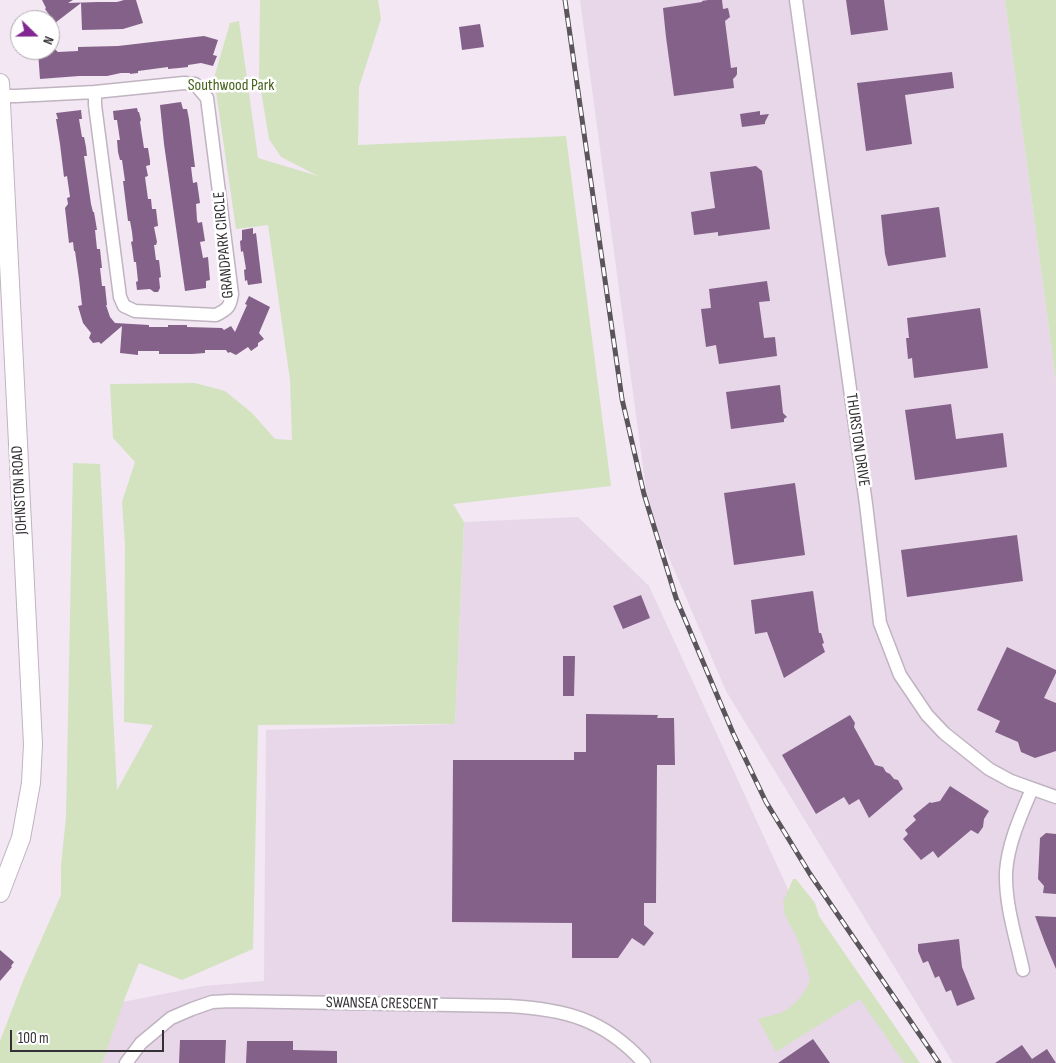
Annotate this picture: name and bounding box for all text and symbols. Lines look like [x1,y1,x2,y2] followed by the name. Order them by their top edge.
[10,10,60,60] north arrow
[39,34,58,47] text: N
[188,76,274,96] park label: Southwood Park
[210,191,238,299] street label: GRANDPARK CIRCLE
[841,392,873,488] street label: THURSTON DRIVE
[8,445,32,535] street label: JOHNSTON ROAD
[326,993,438,1015] street label: SWANSEA CRESCENT
[12,1020,166,1052] scale bar
[18,1029,49,1048] text: 100 m

